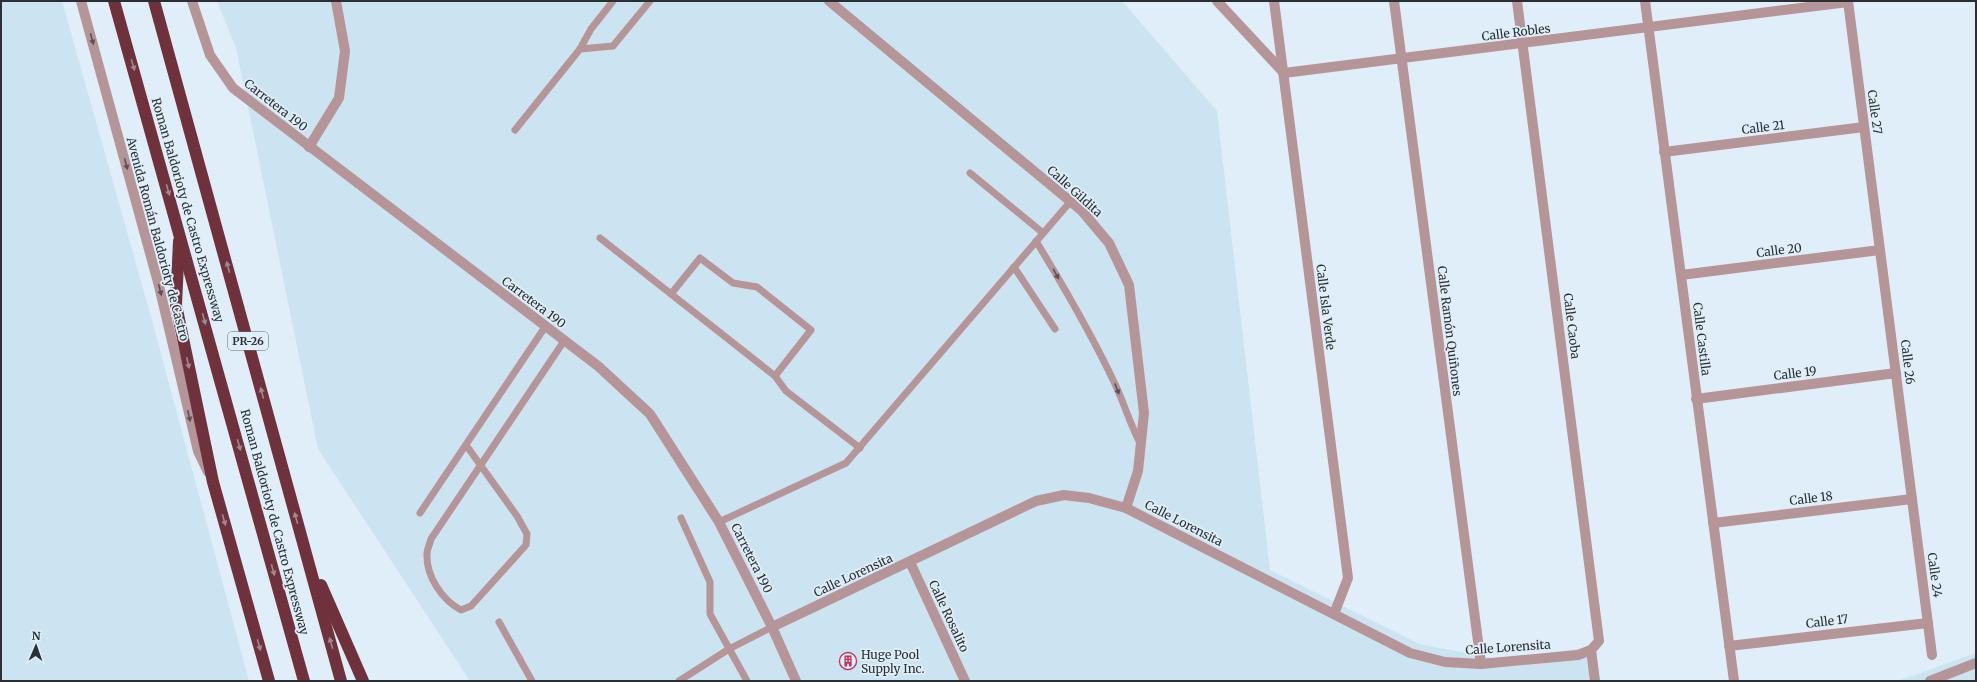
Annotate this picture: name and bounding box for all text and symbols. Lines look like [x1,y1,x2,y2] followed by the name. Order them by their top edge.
[1481,20,1551,44] street label: Calle Robles
[89,32,95,45] one-way arrow
[130,60,136,72] one-way arrow
[241,76,311,135] street label: Carretera 190
[1864,89,1886,135] street label: Calle 27
[149,96,227,324] street label: Roman Baldorioty de Castro Expressway
[1741,117,1786,137] street label: Calle 21
[123,134,192,343] street label: Avenida Román Baldorioty de Castro
[123,158,129,170] one-way arrow
[1044,162,1106,220] street label: Calle Gildita
[165,185,171,197] one-way arrow
[1755,240,1803,260] street label: Calle 20
[224,261,230,274] one-way arrow
[1313,263,1339,351] street label: Calle Isla Verde
[1435,265,1465,397] street label: Calle Ramón Quiñones
[1053,269,1060,280] one-way arrow
[499,273,569,331] street label: Carretera 190
[157,283,163,296] one-way arrow
[1561,292,1584,360] street label: Calle Caoba
[1690,301,1714,377] street label: Calle Castilla
[201,314,207,326] one-way arrow
[228,332,268,350] road number: PR-26
[1898,339,1918,385] street label: Calle 26
[186,357,192,370] one-way arrow
[1773,363,1817,383] street label: Calle 19
[1115,384,1121,396] one-way arrow
[259,387,265,399] one-way arrow
[238,407,312,637] street label: Roman Baldorioty de Castro Expressway
[187,410,193,422] one-way arrow
[236,438,242,451] one-way arrow
[1789,488,1833,508] street label: Calle 18
[1143,497,1226,549] street label: Calle Lorensita
[293,512,299,524] one-way arrow
[221,514,227,526] one-way arrow
[728,521,776,596] street label: Carretera 190
[811,550,895,600] street label: Calle Lorensita
[1924,552,1946,599] street label: Calle 24
[270,564,276,576] one-way arrow
[926,578,972,654] street label: Calle Rosalito
[1805,611,1849,631] street label: Calle 17
[16,626,56,666] north arrow
[32,629,41,643] text: N
[1465,636,1552,657] street label: Calle Lorensita
[328,637,334,649] one-way arrow
[256,639,262,651] one-way arrow
[861,647,925,676] place label: Huge Pool Supply Inc.
[838,651,858,671] building icon: Huge Pool Supply Inc.

